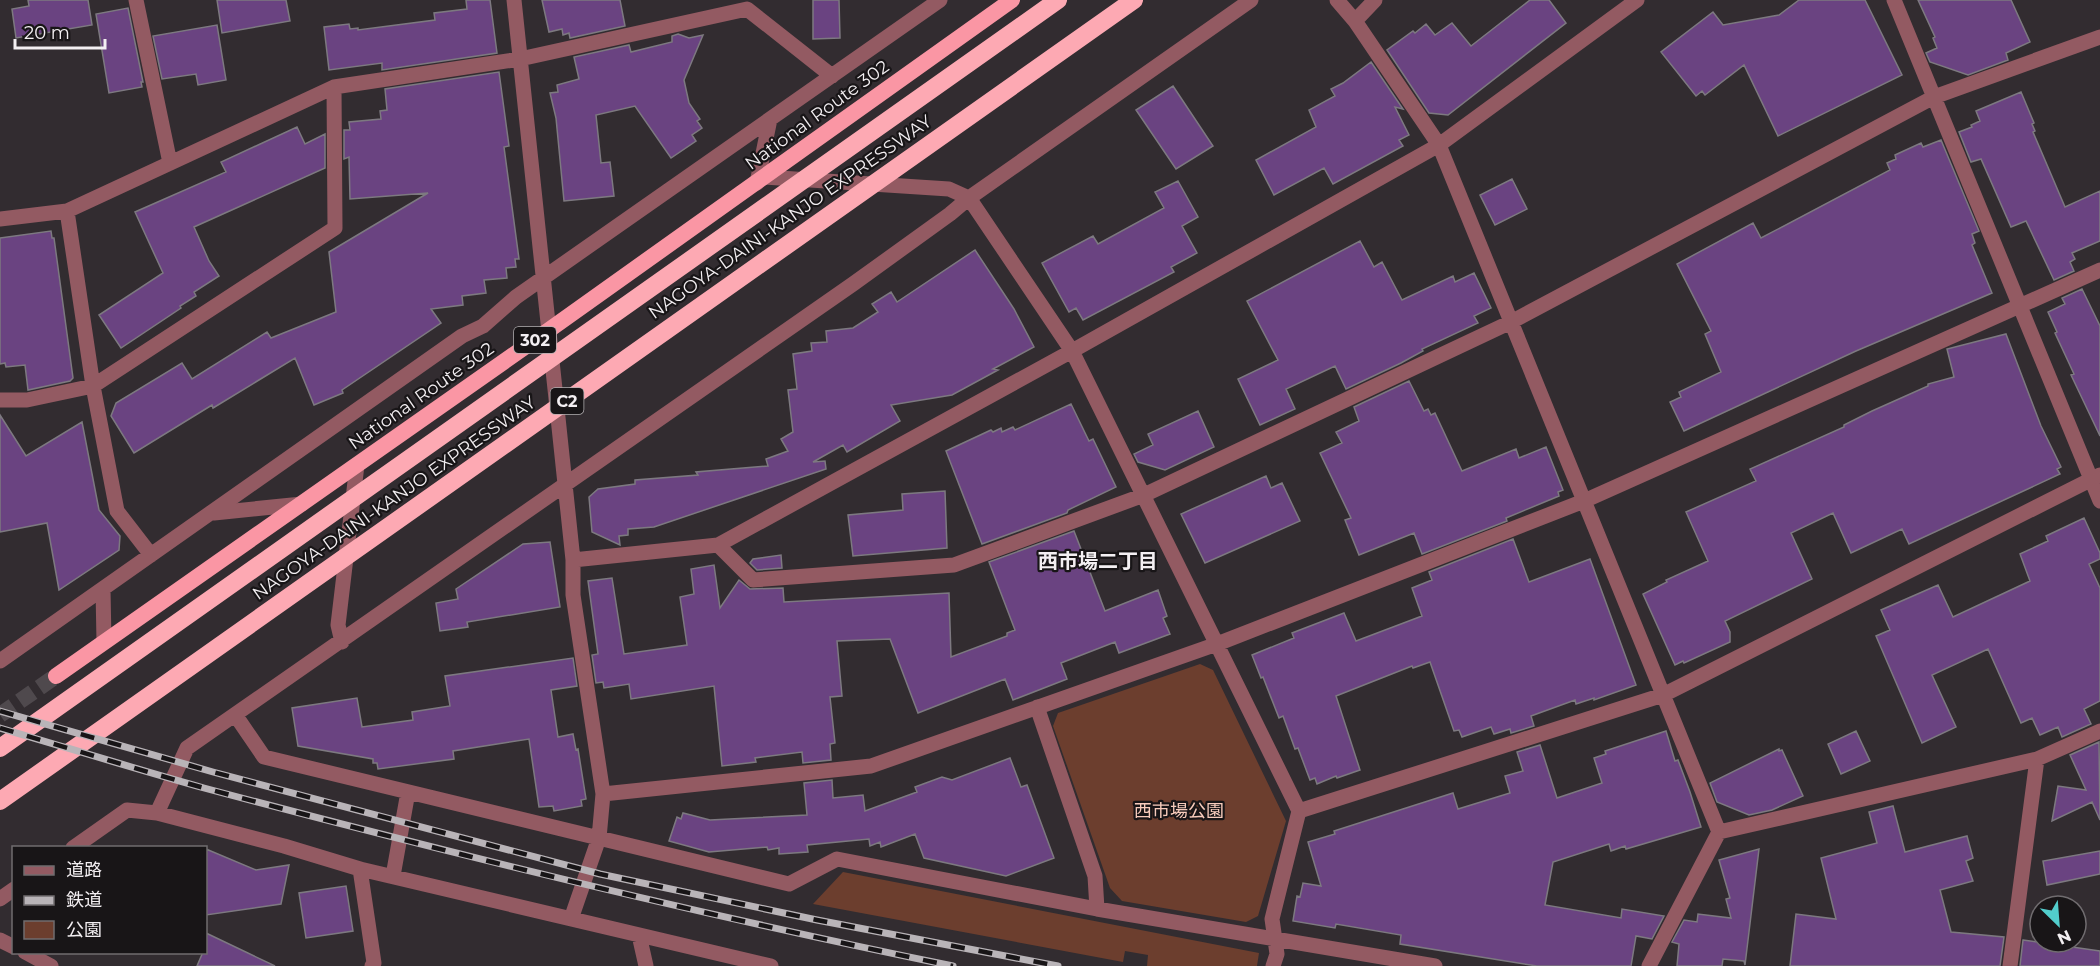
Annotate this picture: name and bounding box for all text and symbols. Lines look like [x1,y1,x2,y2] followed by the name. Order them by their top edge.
[15,12,105,50] scale bar
[24,22,70,44] text: 20 m
[741,55,893,175] street label: National Route 302
[644,110,936,324] street label: NAGOYA-DAINI-KANJO EXPRESSWAY
[514,327,556,353] road number: 302
[344,338,498,454] street label: National Route 302
[550,388,584,414] road number: C2
[248,391,540,605] street label: NAGOYA-DAINI-KANJO EXPRESSWAY
[1038,549,1158,573] district label: 西市場二丁目
[1134,800,1224,822] park label: 西市場公園
[12,846,207,954] legend
[66,859,102,881] text: 道路
[66,889,102,911] text: 鉄道
[2028,894,2088,954] north arrow
[66,919,102,941] text: 公園
[2054,926,2074,948] text: N

